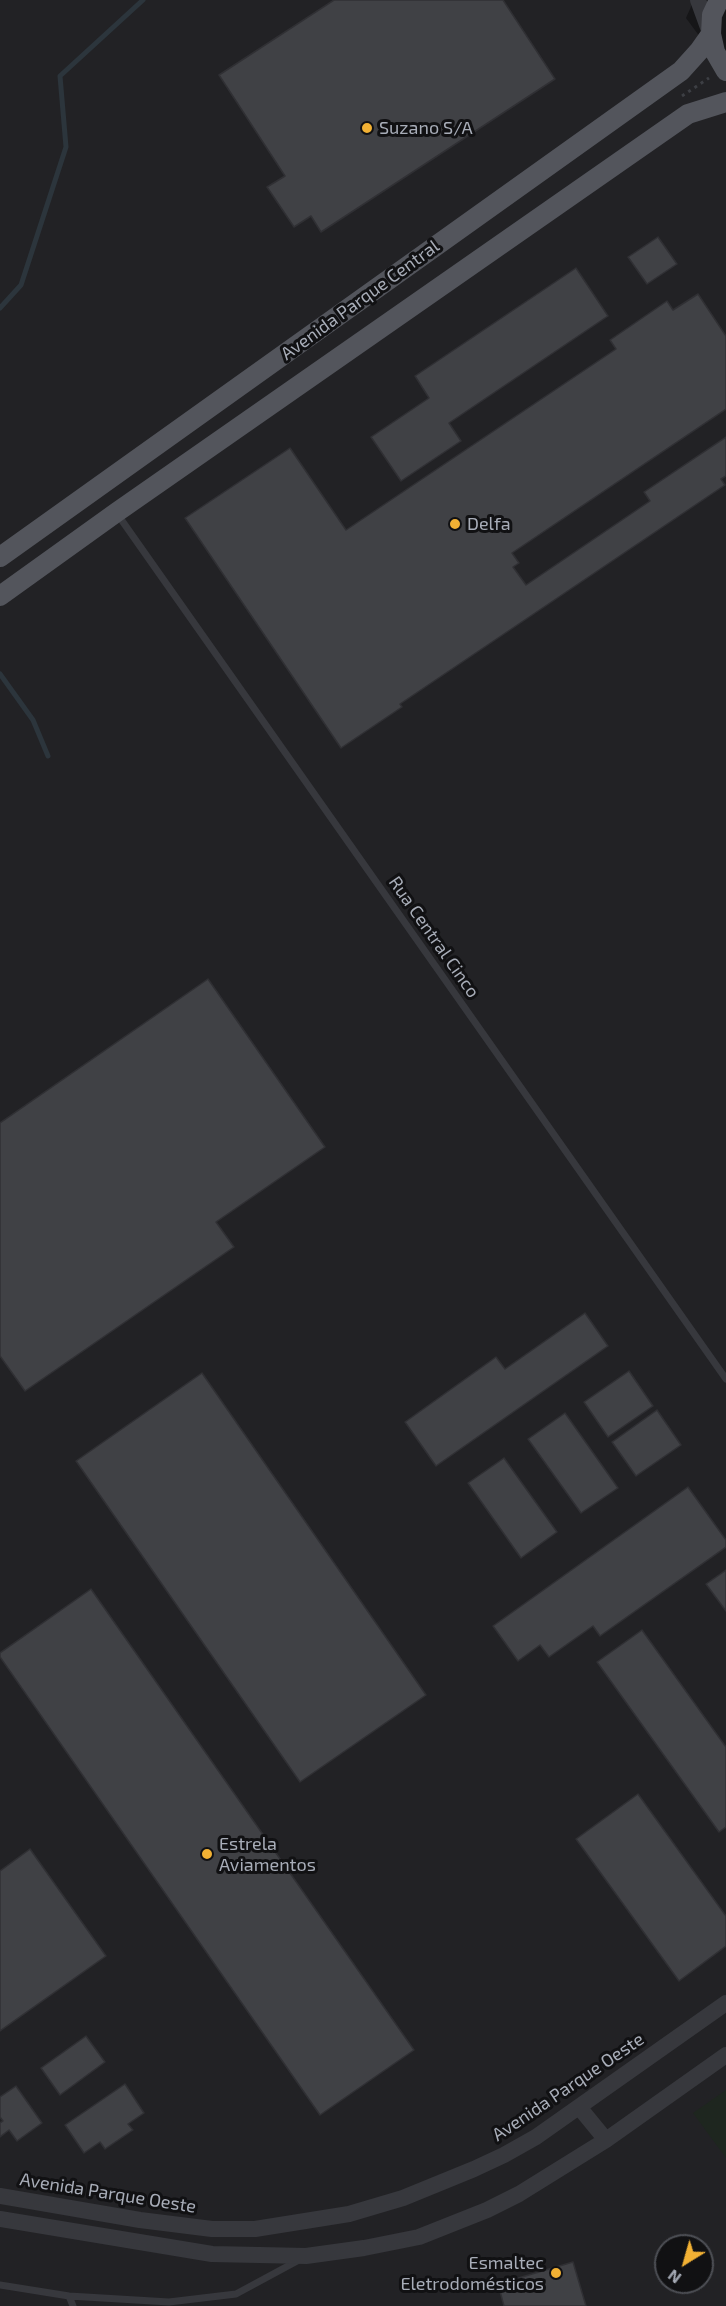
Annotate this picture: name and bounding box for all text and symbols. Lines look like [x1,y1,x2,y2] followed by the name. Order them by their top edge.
[379,117,473,139] place label: Suzano S/A
[360,121,374,135] marker: Suzano S/A
[277,235,443,365] street label: Avenida Parque Central
[467,513,511,535] place label: Delfa
[448,517,462,531] marker: Delfa
[384,872,484,1002] street label: Rua Central Cinco
[219,1833,316,1876] place label: Estrela Aviamentos
[200,1847,214,1861] marker: Estrela Aviamentos
[488,2028,648,2146] street label: Avenida Parque Oeste
[18,2168,198,2218] street label: Avenida Parque Oeste
[654,2234,714,2294] north arrow
[400,2252,544,2294] place label: Esmaltec Eletrodomésticos
[549,2266,563,2280] marker: Esmaltec Eletrodomésticos
[664,2266,684,2288] text: N

